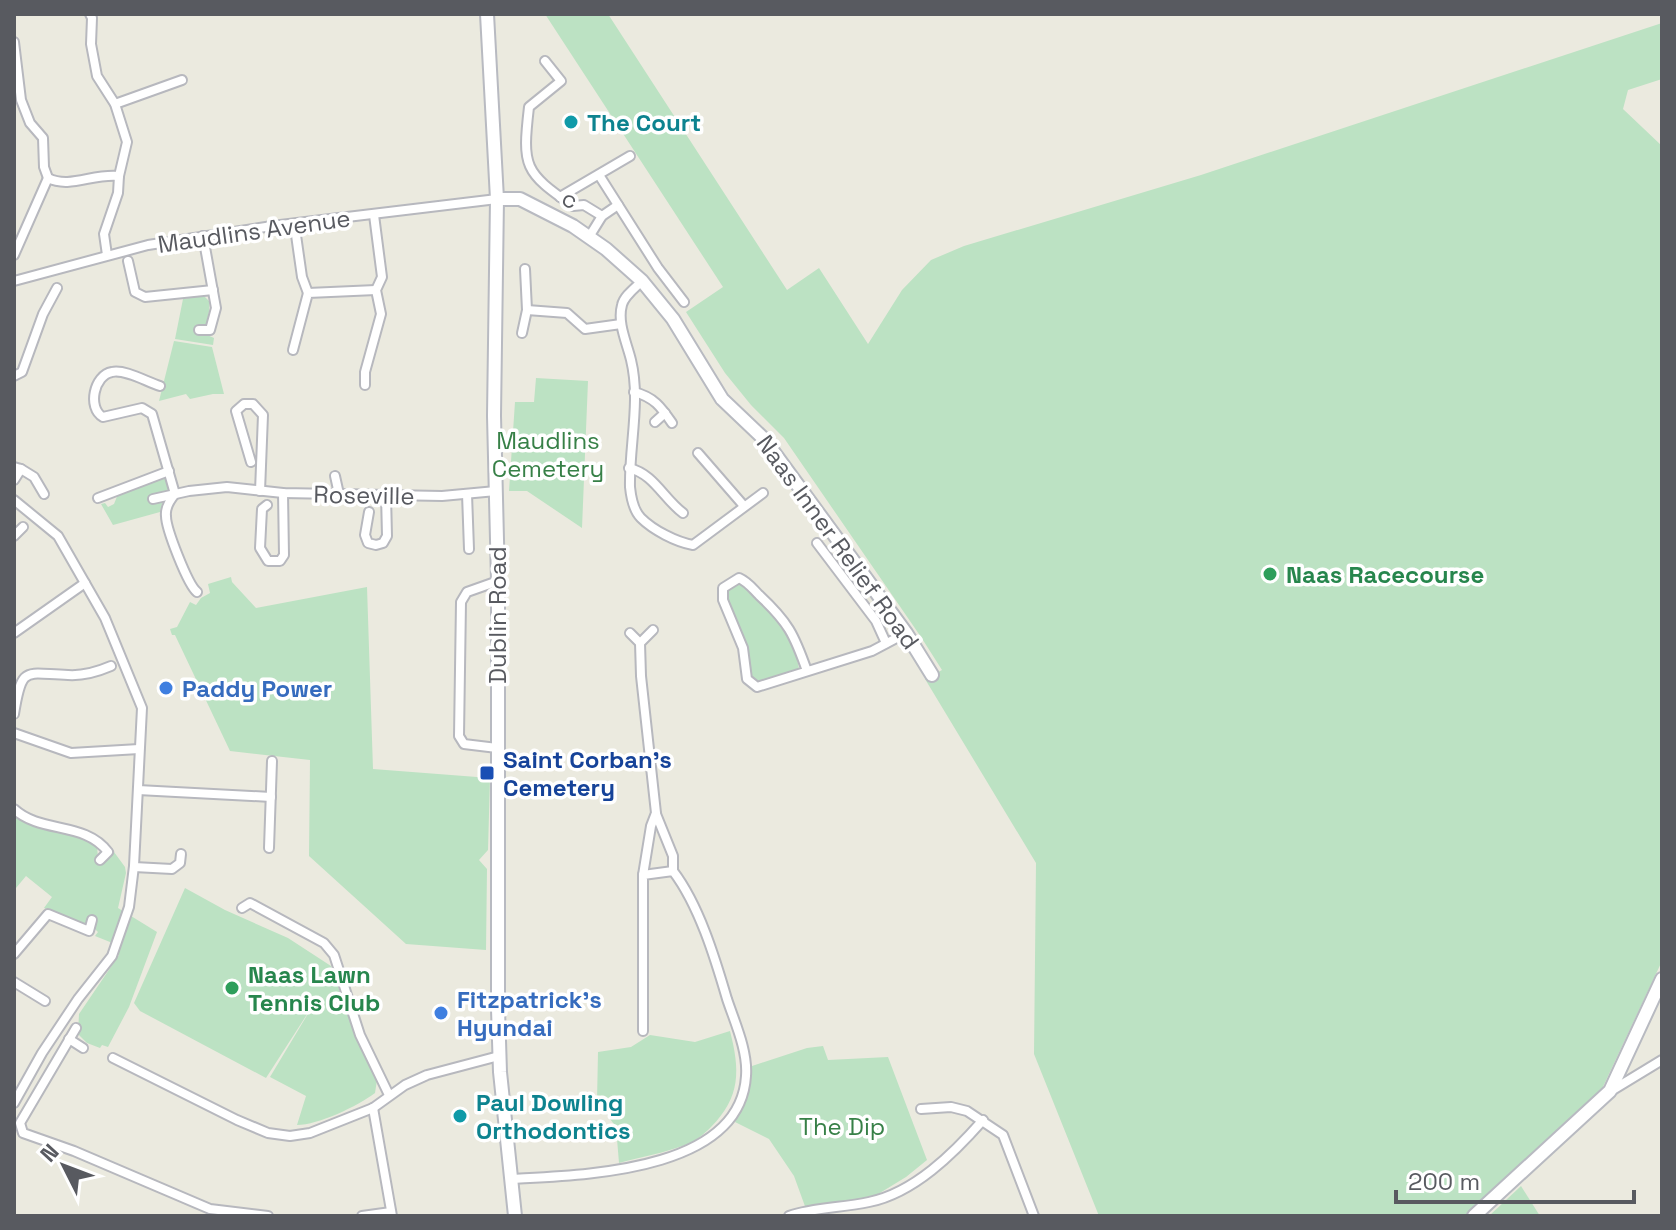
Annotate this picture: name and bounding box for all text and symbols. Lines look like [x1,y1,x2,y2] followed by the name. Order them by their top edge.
[587,107,701,138] place label: The Court
[562,113,580,131] marker: The Court
[557,182,583,216] street label: c
[156,202,352,260] street label: Maudlins Avenue
[492,425,604,484] park label: Maudlins Cemetery
[750,429,926,655] street label: Naas Inner Relief Road
[313,479,415,511] street label: Roseville
[482,546,513,684] street label: Dublin Road
[1286,559,1484,590] place label: Naas Racecourse
[1261,565,1279,583] marker: Naas Racecourse
[182,673,332,704] place label: Paddy Power
[157,679,175,697] marker: Paddy Power
[503,744,672,803] place label: Saint Corban's Cemetery
[478,764,496,782] marker: Saint Corban's Cemetery
[248,959,380,1018] place label: Naas Lawn Tennis Club
[223,979,241,997] marker: Naas Lawn Tennis Club
[457,984,602,1043] place label: Fitzpatrick's Hyundai
[432,1004,450,1022] marker: Fitzpatrick's Hyundai
[476,1087,631,1146] place label: Paul Dowling Orthodontics
[451,1107,469,1125] marker: Paul Dowling Orthodontics
[799,1111,885,1142] park label: The Dip
[24,1126,104,1206] north arrow
[34,1138,64,1167] text: N
[1396,1154,1634,1204] scale bar
[1408,1166,1480,1197] text: 200 m

